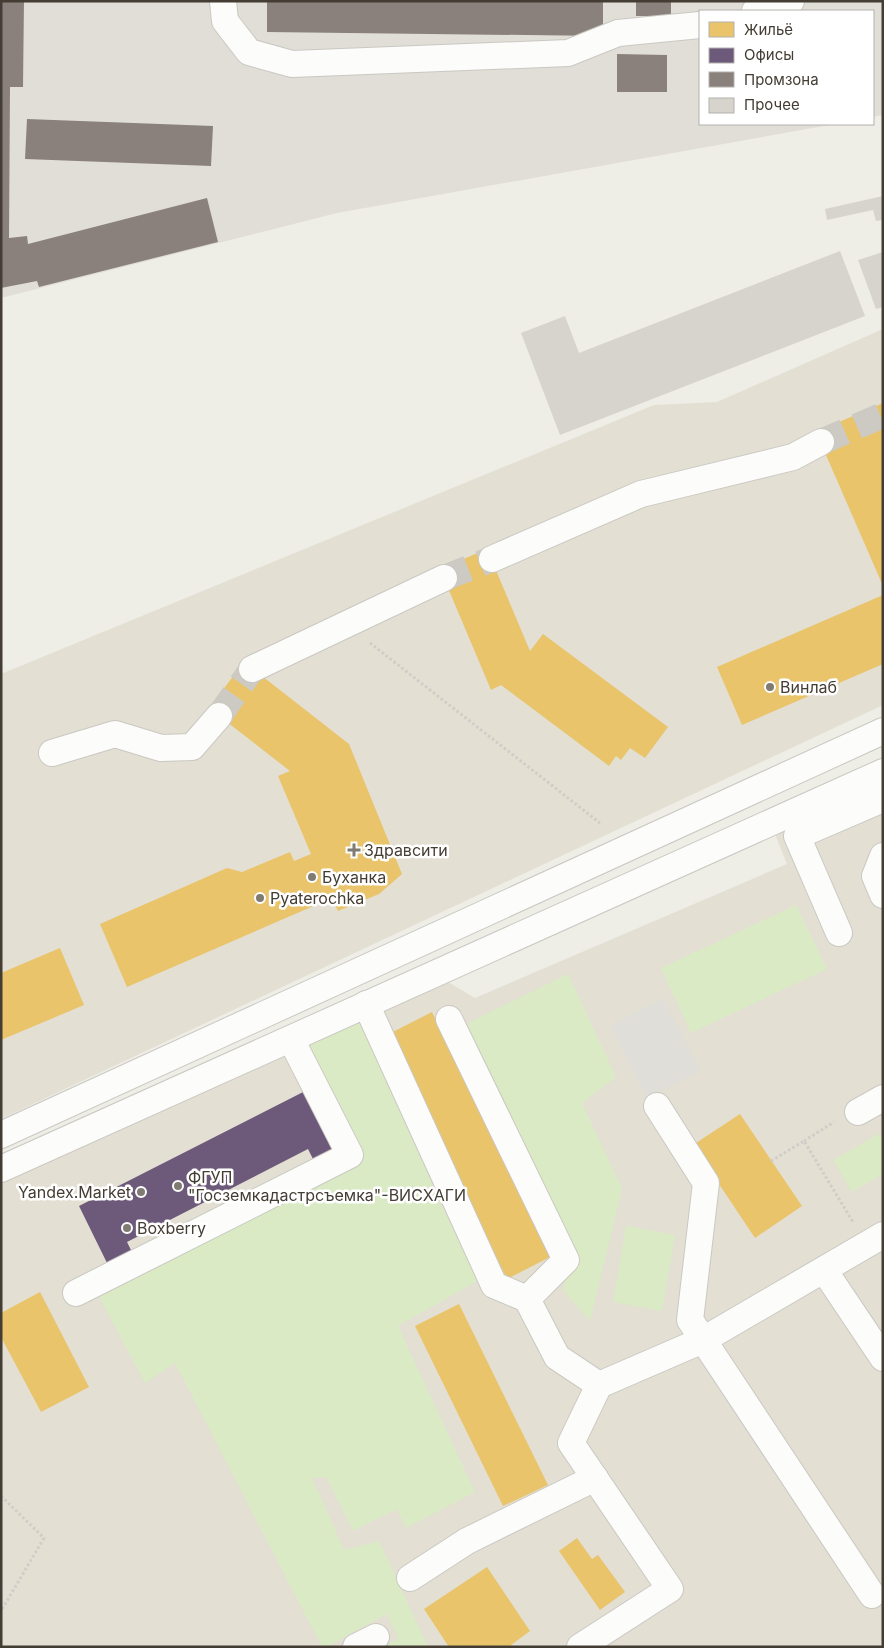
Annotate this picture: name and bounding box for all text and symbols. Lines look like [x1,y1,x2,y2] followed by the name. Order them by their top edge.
[699,10,874,125] legend
[744,20,793,39] text: Жильё
[744,45,794,64] text: Офисы
[744,70,819,89] text: Промзона
[744,95,800,114] text: Прочее
[780,677,837,697] place label: Винлаб
[764,681,776,693] marker: Винлаб
[364,840,448,860] place label: Здравсити
[348,844,360,856] marker: Здравсити
[322,867,386,887] place label: Буханка
[306,871,318,883] marker: Буханка
[270,888,364,908] place label: Pyaterochka
[254,892,266,904] marker: Pyaterochka
[188,1167,466,1205] place label: ФГУП "Госземкадастрсъемка"-ВИСХАГИ
[172,1180,184,1192] marker: ФГУП "Госземкадастрсъемка"-ВИСХАГИ
[18,1182,131,1202] place label: Yandex.Market
[135,1186,147,1198] marker: Yandex.Market
[137,1218,206,1238] place label: Boxberry
[121,1222,133,1234] marker: Boxberry

